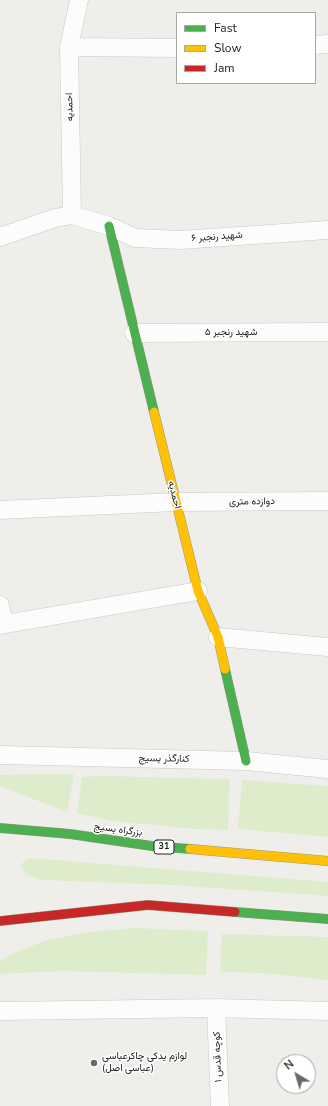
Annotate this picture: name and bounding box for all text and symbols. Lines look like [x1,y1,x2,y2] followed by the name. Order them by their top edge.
[176,12,316,84] legend
[214,20,237,36] text: Fast
[214,40,242,56] text: Slow
[214,60,235,76] text: Jam
[64,93,76,121] street label: احمدیه
[191,229,243,245] street label: شهید رنجبر ۶
[205,327,257,339] street label: شهید رنجبر ۵
[165,480,183,510] street label: احمدیه
[229,496,275,508] street label: دوازده متری
[138,753,190,765] street label: کنارگذر بسیج
[93,821,143,839] street label: بزرگراه بسیج
[154,840,174,854] road number: 31
[211,1032,225,1082] street label: کوچه قدس ۱
[102,1051,187,1074] place label: لوازم یدکی چاکرعباسی (عباسی اصل)
[276,1054,316,1094] north arrow
[281,1056,297,1073] text: N
[89,1058,99,1068] marker: لوازم یدکی چاکرعباسی (عباسی اصل)

